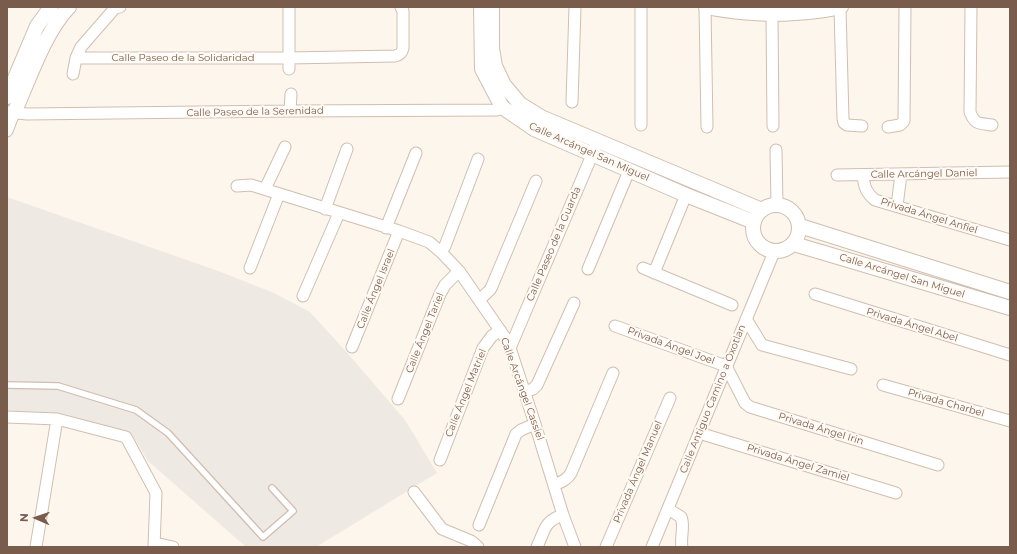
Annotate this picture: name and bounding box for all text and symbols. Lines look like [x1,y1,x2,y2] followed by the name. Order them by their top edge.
[112,52,254,64] street label: Calle Paseo de la Solidaridad
[186,105,324,119] street label: Calle Paseo de la Serenidad
[527,120,651,184] street label: Calle Arcángel San Miguel
[870,167,978,181] street label: Calle Arcángel Daniel
[524,185,584,303] street label: Calle Paseo de la Guarda
[879,196,979,236] street label: Privada Ángel Anfiel
[354,247,398,331] street label: Calle Ángel Israel
[838,251,966,301] street label: Calle Arcángel San Miguel
[403,291,447,375] street label: Calle Ángel Tariel
[865,305,959,345] street label: Privada Ángel Abel
[678,323,748,475] street label: Calle Antiguo Camino a Oxotlan
[626,325,716,367] street label: Privada Ángel Joel
[498,336,546,442] street label: Calle Arcángel Cassiel
[443,347,489,439] street label: Calle Ángel Matriel
[906,386,986,420] street label: Privada Charbel
[777,410,865,448] street label: Privada Ángel Irin
[611,419,665,525] street label: Privada Ángel Manuel
[745,442,851,484] street label: Privada Ángel Zamiel
[16,498,56,538] north arrow
[17,513,31,522] text: N

